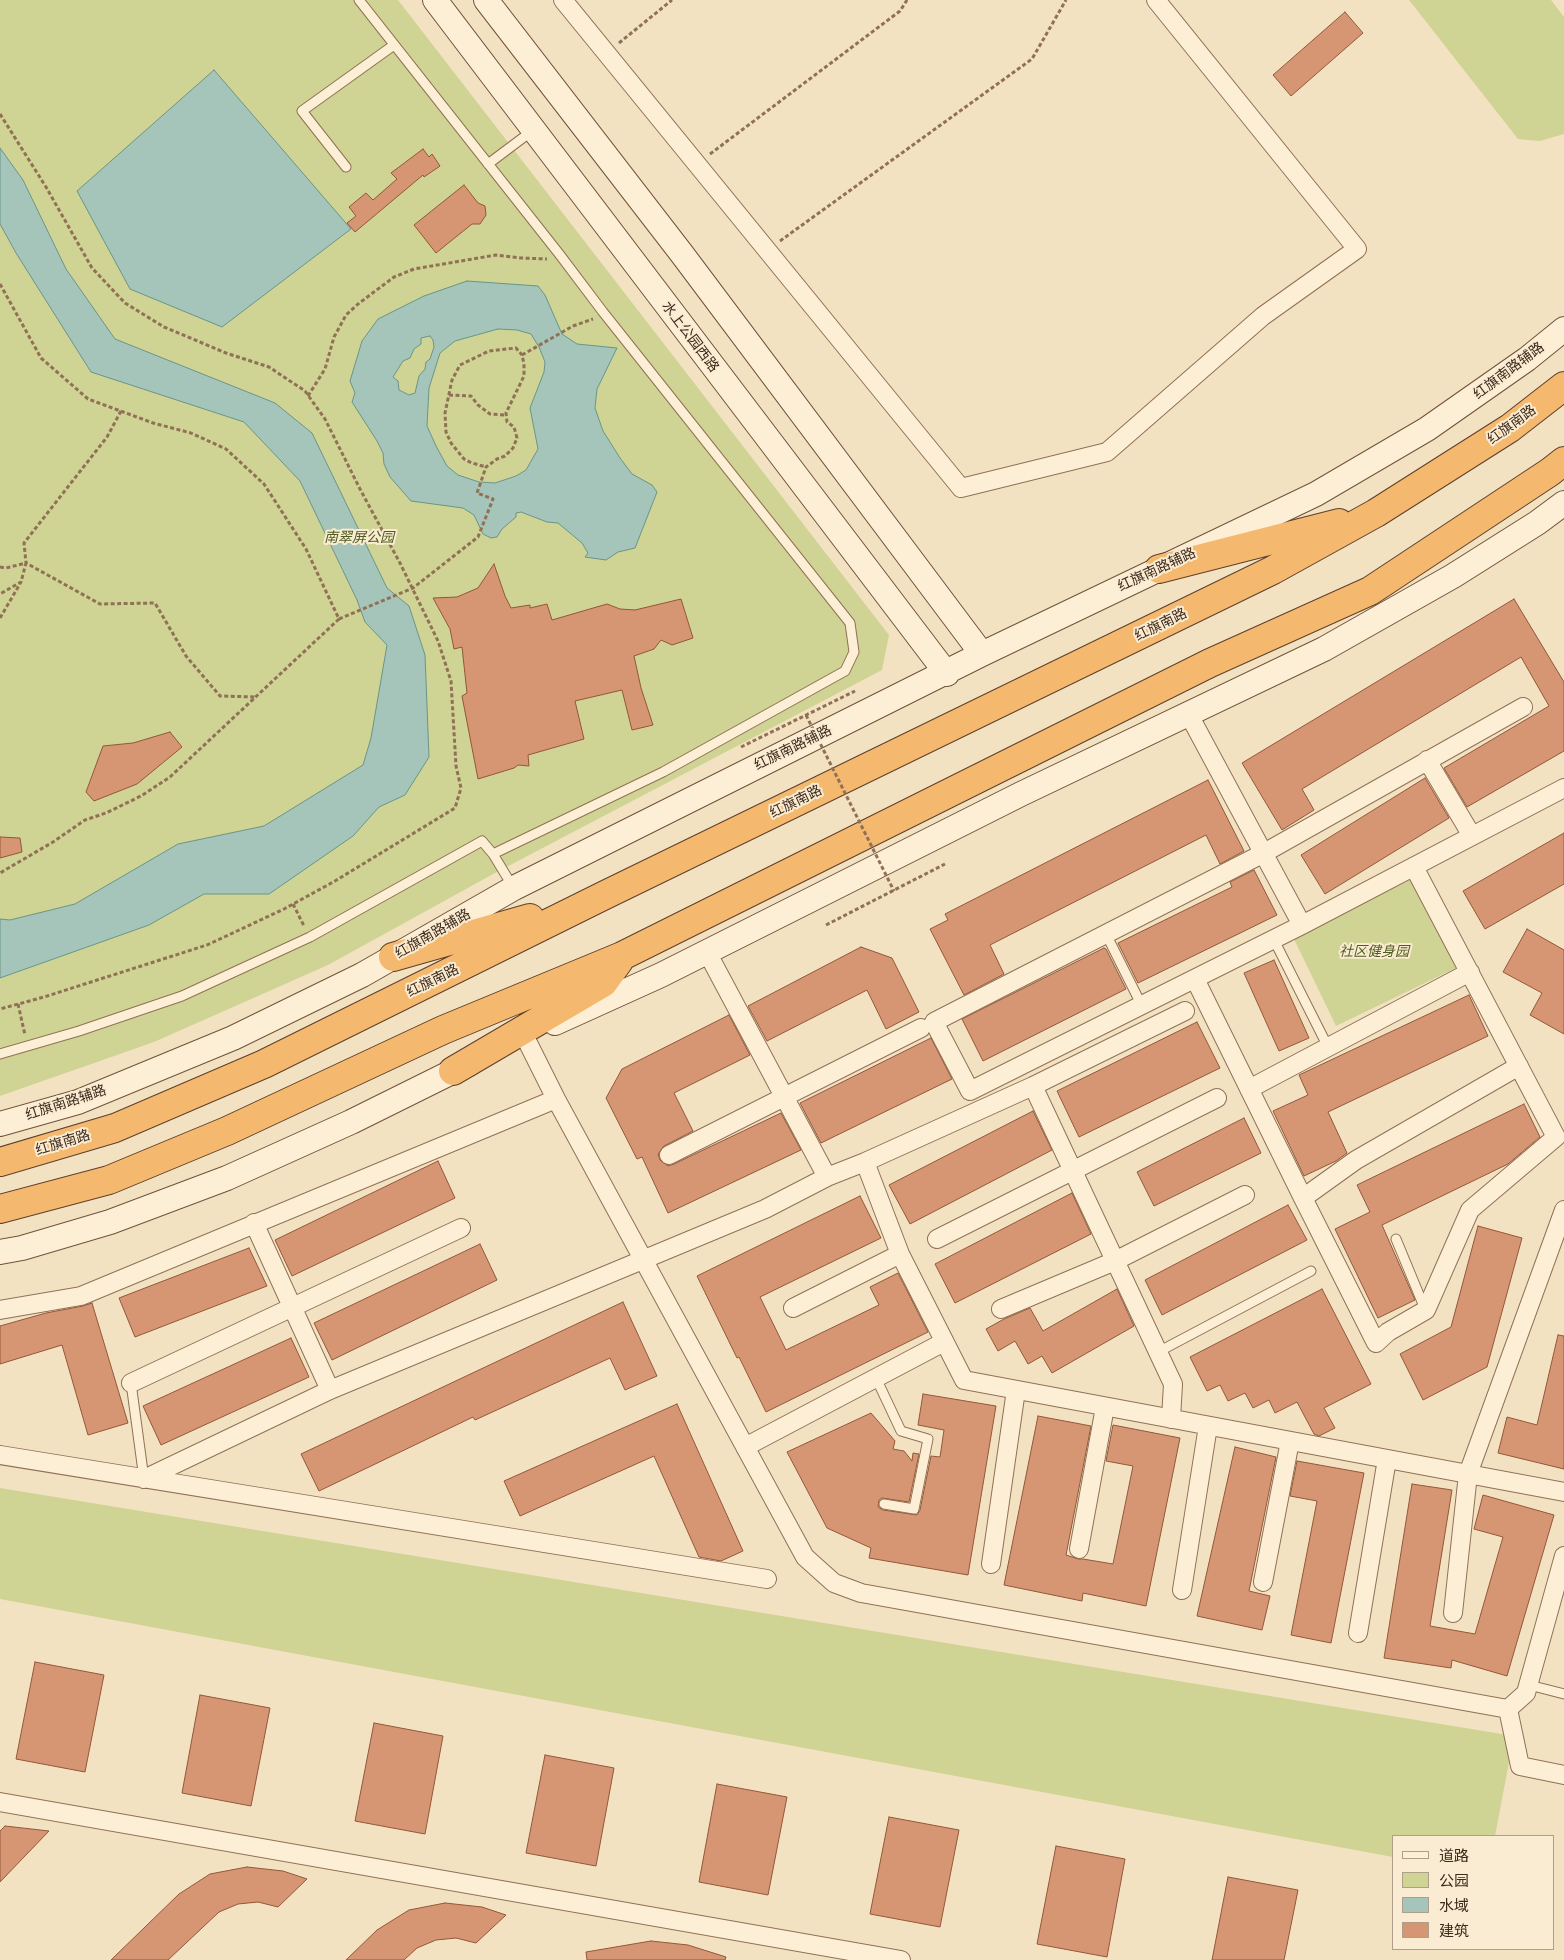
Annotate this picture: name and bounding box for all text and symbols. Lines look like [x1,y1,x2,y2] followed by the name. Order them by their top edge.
[658,298,722,376] street label: 水上公园西路
[1470,339,1548,403] street label: 红旗南路辅路
[1484,402,1540,448] street label: 红旗南路
[324,530,394,546] park label: 南翠屏公园
[1115,545,1199,595] street label: 红旗南路辅路
[1132,605,1190,645] street label: 红旗南路
[752,722,834,774] street label: 红旗南路辅路
[767,782,825,822] street label: 红旗南路
[392,906,474,962] street label: 红旗南路辅路
[1339,944,1409,960] park label: 社区健身园
[404,961,462,1001] street label: 红旗南路
[23,1082,109,1124] street label: 红旗南路辅路
[34,1127,92,1159] street label: 红旗南路
[1392,1835,1554,1950] legend
[1439,1847,1469,1865] text: 道路
[1439,1872,1469,1890] text: 公园
[1439,1897,1469,1915] text: 水域
[1439,1922,1469,1940] text: 建筑

